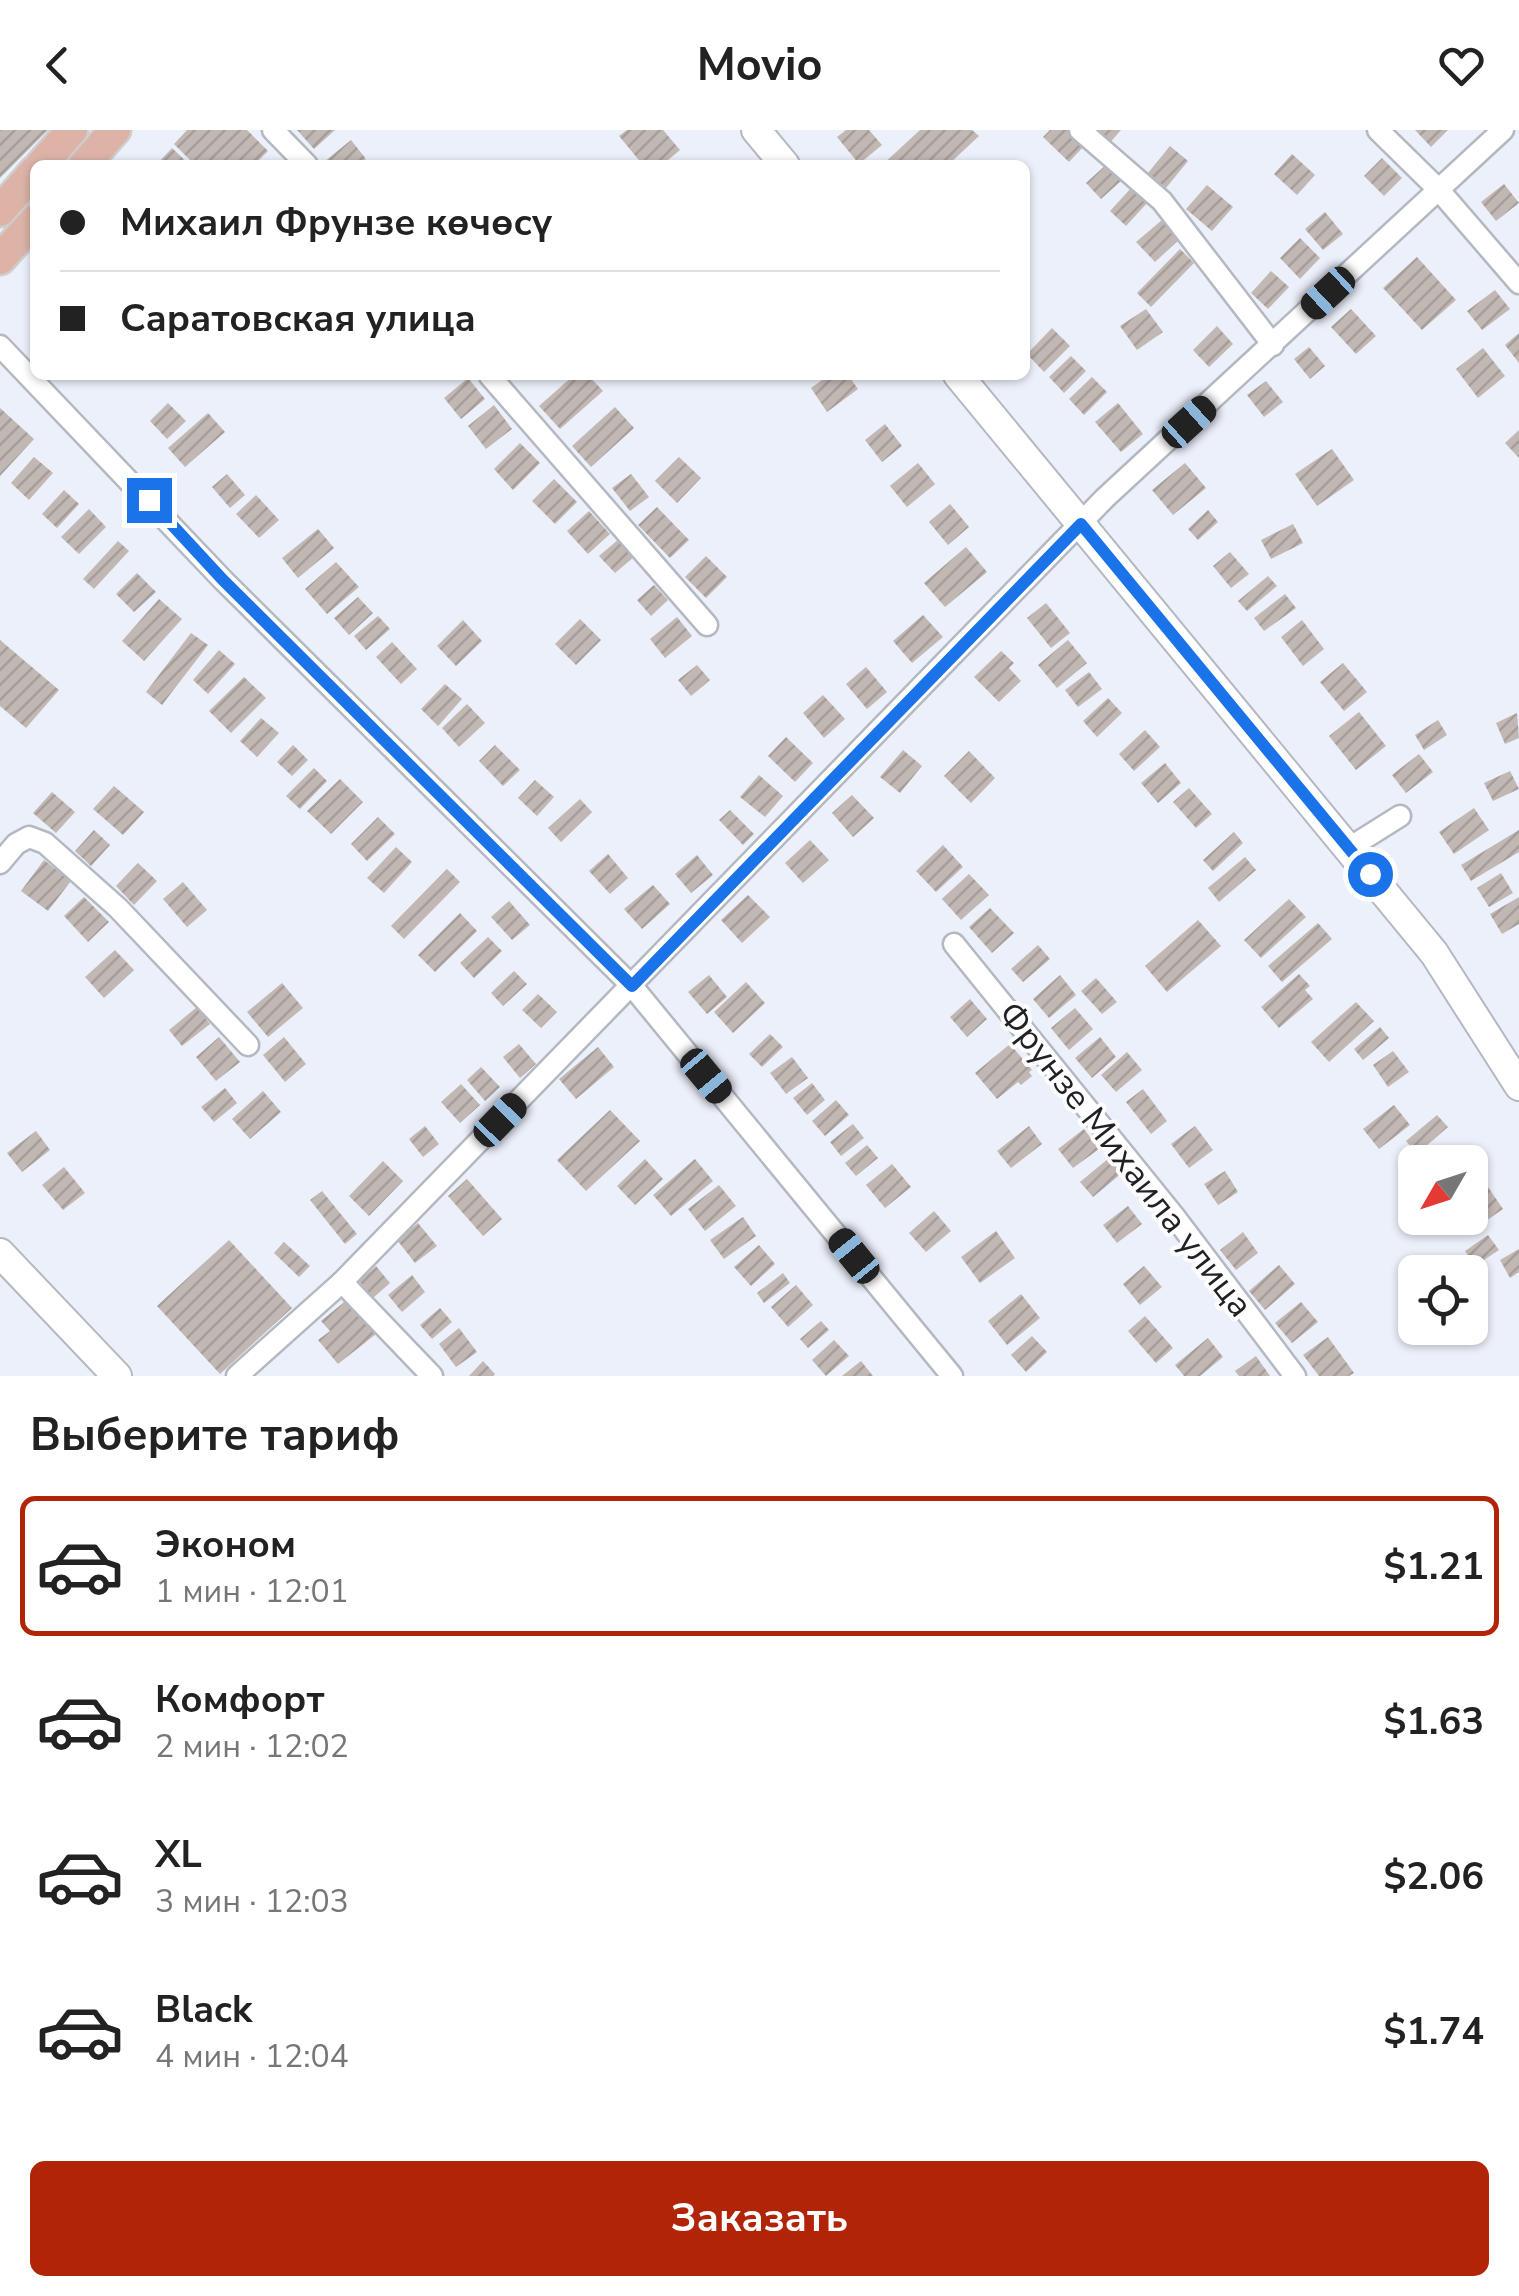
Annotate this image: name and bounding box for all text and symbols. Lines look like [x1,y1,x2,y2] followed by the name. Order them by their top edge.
[697,35,822,96] text: Movio
[30,38,85,93] icon: back
[1434,38,1489,93] icon: heart
[120,197,552,248] text: Михаил Фрунзе көчөсү
[1296,262,1360,324] car
[120,293,476,344] text: Саратовская улица
[1157,391,1221,453] car
[127,478,172,523] route end
[1348,852,1393,897] route start
[988,992,1264,1327] street label: Фрунзе Михаила улица
[675,1043,737,1109] car
[468,1088,532,1152] car
[1398,1145,1488,1235] north arrow
[1398,1145,1488,1345] map controls
[823,1223,885,1289] car
[1398,1255,1488,1345] button: locate
[30,1405,400,1466] text: Выберите тариф
[155,1519,296,1570] text: Эконом
[35,1521,125,1611] icon: car
[1383,1541,1484,1592] text: $1.21
[155,1570,349,1613] text: 1 мин · 12:01
[155,1674,324,1725] text: Комфорт
[35,1676,125,1766] icon: car
[1383,1696,1484,1747] text: $1.63
[155,1725,349,1768] text: 2 мин · 12:02
[155,1829,202,1880] text: XL
[35,1831,125,1921] icon: car
[1383,1851,1484,1902] text: $2.06
[155,1880,349,1923] text: 3 мин · 12:03
[155,1984,252,2035] text: Black
[35,1986,125,2076] icon: car
[1383,2006,1484,2057] text: $1.74
[155,2035,349,2078] text: 4 мин · 12:04
[30,2161,1489,2276] button: Заказать

